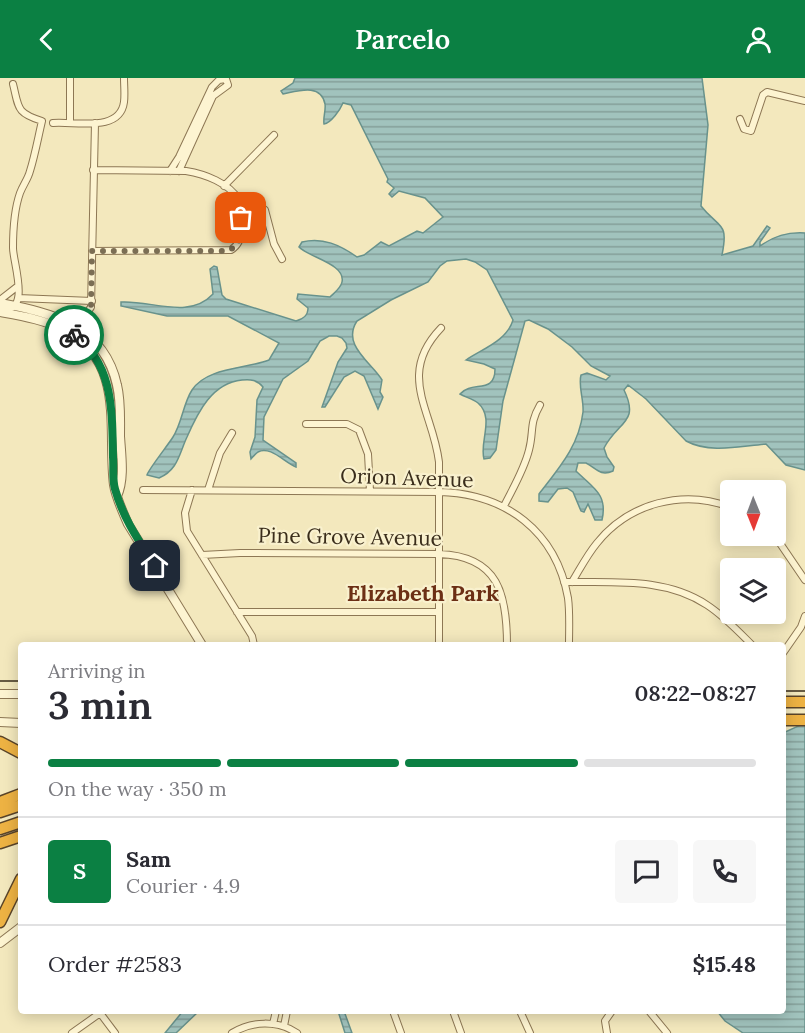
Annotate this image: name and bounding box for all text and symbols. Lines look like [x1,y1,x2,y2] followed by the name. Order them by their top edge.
[355,22,450,56] text: Parcelo
[30,23,63,56] icon: back
[742,23,775,56] icon: person
[215,192,266,243] pin
[224,201,257,234] icon: bag
[44,305,104,365] courier
[58,319,91,352] icon: bike
[340,462,474,493] street label: Orion Avenue
[720,480,786,546] north arrow
[720,480,786,624] map controls
[258,521,442,552] street label: Pine Grove Avenue
[129,540,180,591] pin
[138,549,171,582] icon: home
[720,558,786,624] button: layers
[347,579,499,607] district label: Elizabeth Park
[48,658,145,683] text: Arriving in
[634,679,756,707] text: 08:22–08:27
[48,680,152,730] text: 3 min
[48,776,227,801] text: On the way · 350 m
[615,840,678,903] button: chat
[693,840,756,903] button: phone
[126,845,171,873] text: Sam
[73,857,86,885] text: S
[126,873,240,898] text: Courier · 4.9
[48,950,182,978] text: Order #2583
[693,950,756,978] text: $15.48

